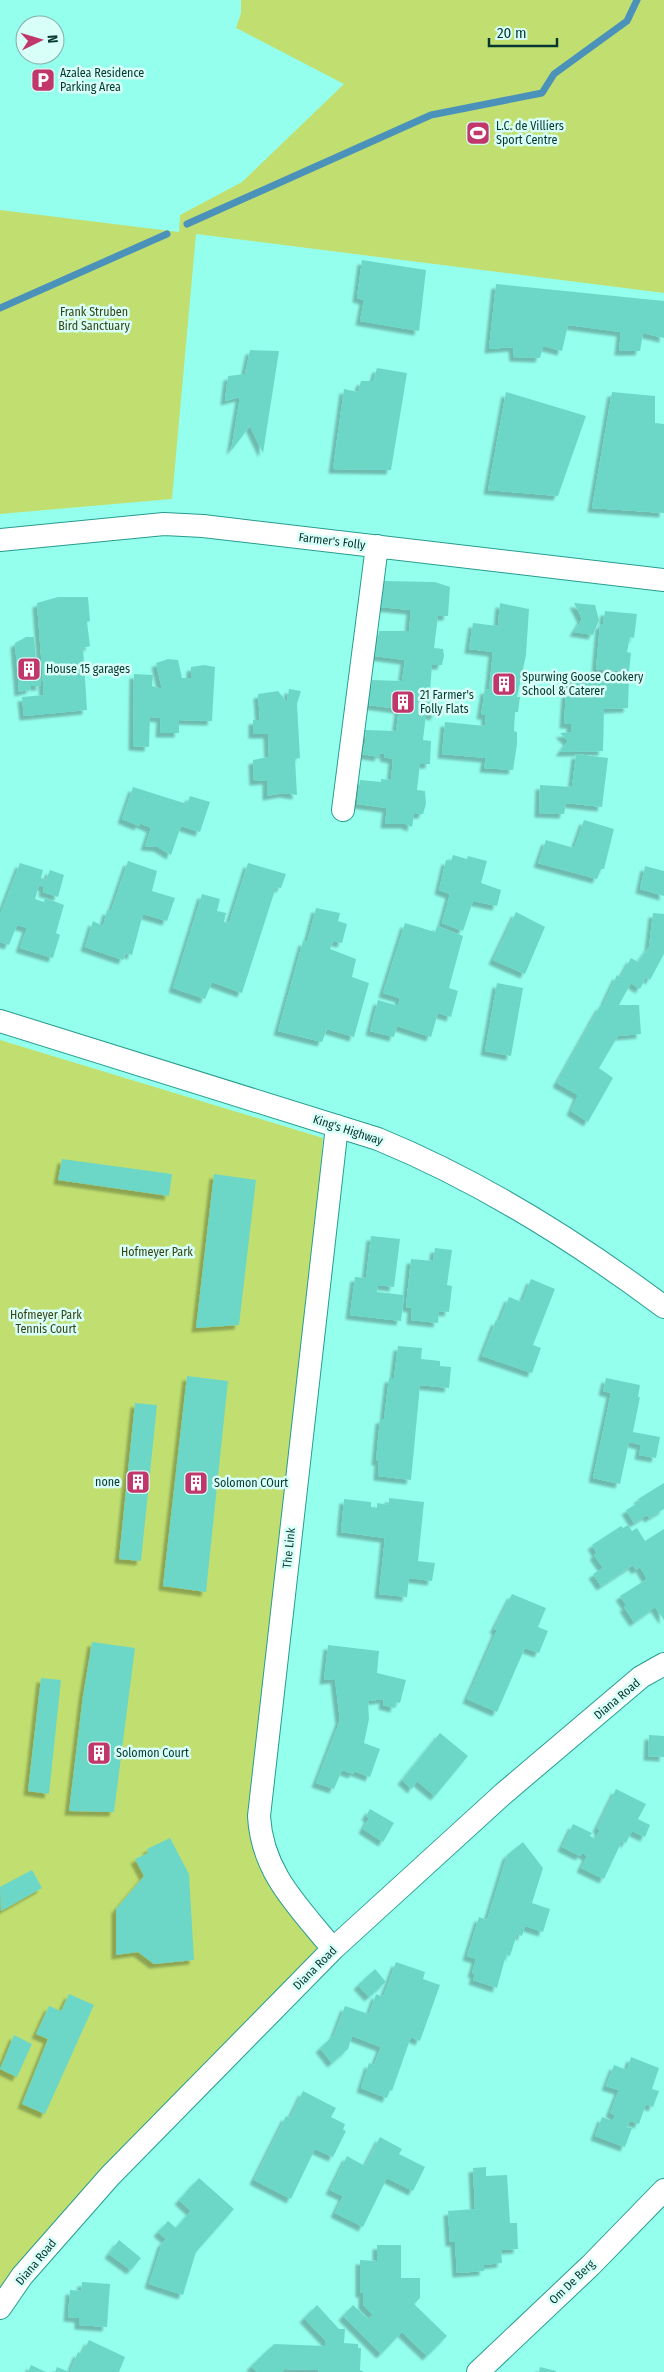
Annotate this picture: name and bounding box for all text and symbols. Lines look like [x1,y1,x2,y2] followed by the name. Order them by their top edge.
[15,15,65,65] north arrow
[489,15,556,47] scale bar
[497,24,527,42] text: 20 m
[44,34,61,44] text: N
[60,66,144,94] place label: Azalea Residence Parking Area
[30,67,56,93] parking icon: Azalea Residence Parking Area
[496,119,564,147] place label: L.C. de Villiers Sport Centre
[465,120,491,146] sports icon: L.C. de Villiers Sport Centre
[58,305,130,333] park label: Frank Struben Bird Sanctuary
[298,530,367,552] street label: Farmer's Folly
[16,656,42,682] building icon: House 15 garages
[46,662,130,676] place label: House 15 garages
[522,670,644,698] place label: Spurwing Goose Cookery School & Caterer
[491,671,517,697] building icon: Spurwing Goose Cookery School & Caterer
[420,688,474,716] place label: 21 Farmer's Folly Flats
[390,689,416,715] building icon: 21 Farmer's Folly Flats
[311,1112,385,1148] street label: King's Highway
[121,1245,193,1259] park label: Hofmeyer Park
[10,1308,82,1336] park label: Hofmeyer Park Tennis Court
[125,1469,151,1495] building icon: none
[183,1470,209,1496] building icon: Solomon COurt
[95,1475,120,1489] place label: none
[214,1476,288,1490] place label: Solomon COurt
[280,1527,298,1569] street label: The Link
[591,1676,643,1722] street label: Diana Road
[86,1740,112,1766] building icon: Solomon Court
[116,1746,189,1760] place label: Solomon Court
[290,1943,340,1993] street label: Diana Road
[13,2236,59,2288] street label: Diana Road
[546,2257,598,2307] street label: Om De Berg

